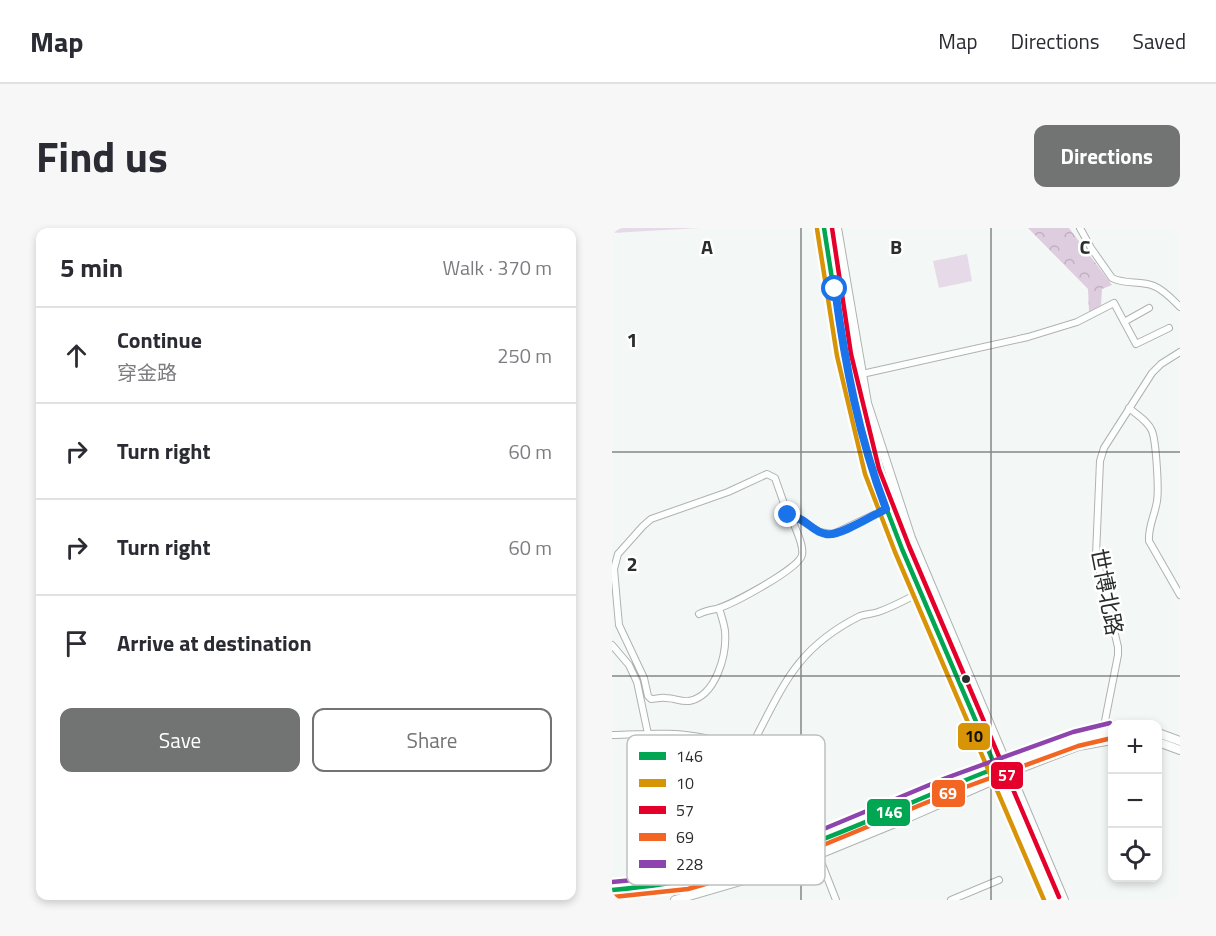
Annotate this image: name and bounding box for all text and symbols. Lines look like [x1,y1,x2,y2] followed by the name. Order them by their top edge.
[30,20,84,63] text: Map
[938,25,978,57] text: Map
[1011,25,1100,57] text: Directions
[1133,25,1186,57] text: Saved
[36,124,168,188] text: Find us
[1034,125,1180,187] button: Directions
[701,231,713,262] text: A
[890,231,902,262] text: B
[1080,231,1091,262] text: C
[60,248,123,287] text: 5 min
[443,252,552,283] text: Walk · 370 m
[821,275,847,301] route start
[117,323,202,357] text: Continue
[626,324,638,355] text: 1
[60,339,93,372] icon: ahead
[497,340,552,371] text: 250 m
[117,357,177,388] text: 穿金路
[117,434,211,468] text: Turn right
[60,435,93,468] icon: right
[508,436,552,467] text: 60 m
[774,501,800,527] route end
[117,530,211,564] text: Turn right
[60,531,93,564] icon: right
[508,532,552,563] text: 60 m
[1082,546,1132,638] street label: 世博北路
[626,548,638,579] text: 2
[117,626,312,660] text: Arrive at destination
[60,627,93,660] icon: arrive
[960,673,972,685] unlabelled marker
[60,708,300,772] button: Save
[312,708,552,772] button: Share
[1108,720,1162,882] map controls
[1108,720,1162,774] button: +
[957,722,991,751] line badge: 10
[965,724,983,748] text: 10
[627,735,825,885] legend
[676,744,703,768] text: 146
[990,761,1024,790] line badge: 57
[998,763,1016,787] text: 57
[676,771,694,795] text: 10
[1108,774,1162,828] button: −
[931,779,966,808] line badge: 69
[939,781,957,805] text: 69
[676,798,694,822] text: 57
[866,798,911,827] line badge: 146
[876,800,902,824] text: 146
[676,825,694,849] text: 69
[1108,828,1162,882] button: locate
[676,852,703,876] text: 228

